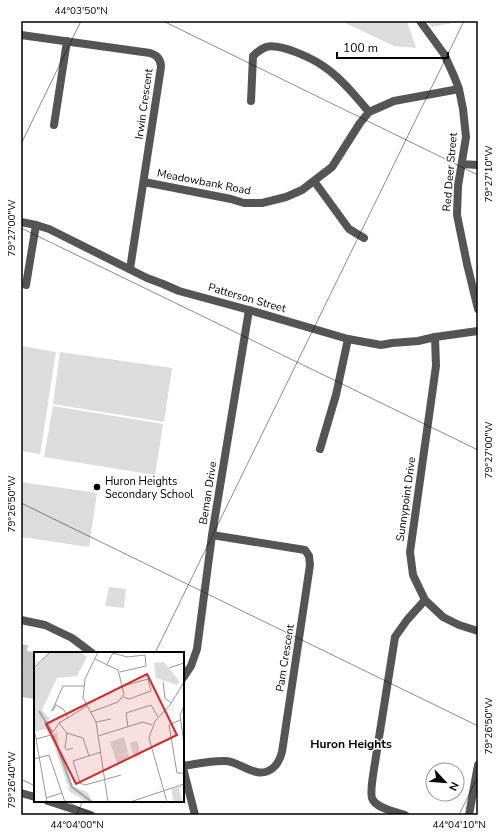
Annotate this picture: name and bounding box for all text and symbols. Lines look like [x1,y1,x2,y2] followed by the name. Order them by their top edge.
[54,4,108,18] text: 44°03'50"N
[337,34,448,60] scale bar
[343,40,378,56] text: 100 m
[132,68,156,140] street label: Irwin Crescent
[439,132,461,212] street label: Red Deer Street
[482,146,496,202] text: 79°27'10"W
[156,166,252,198] street label: Meadowbank Road
[5,200,19,256] text: 79°27'00"W
[206,280,288,316] street label: Patterson Street
[482,422,496,478] text: 79°27'00"W
[393,456,419,542] street label: Sunnypoint Drive
[196,460,220,526] street label: Beman Drive
[105,474,194,502] place label: Huron Heights Secondary School
[5,476,19,532] text: 79°26'50"W
[92,482,102,492] marker: Huron Heights Secondary School
[272,623,298,693] street label: Pam Crescent
[34,652,184,802] inset map
[482,698,496,754] text: 79°26'50"W
[310,736,392,752] district label: Huron Heights
[5,752,19,808] text: 79°26'40"W
[425,762,465,802] north arrow
[445,779,462,793] text: N
[50,818,104,832] text: 44°04'00"N
[432,818,486,832] text: 44°04'10"N

